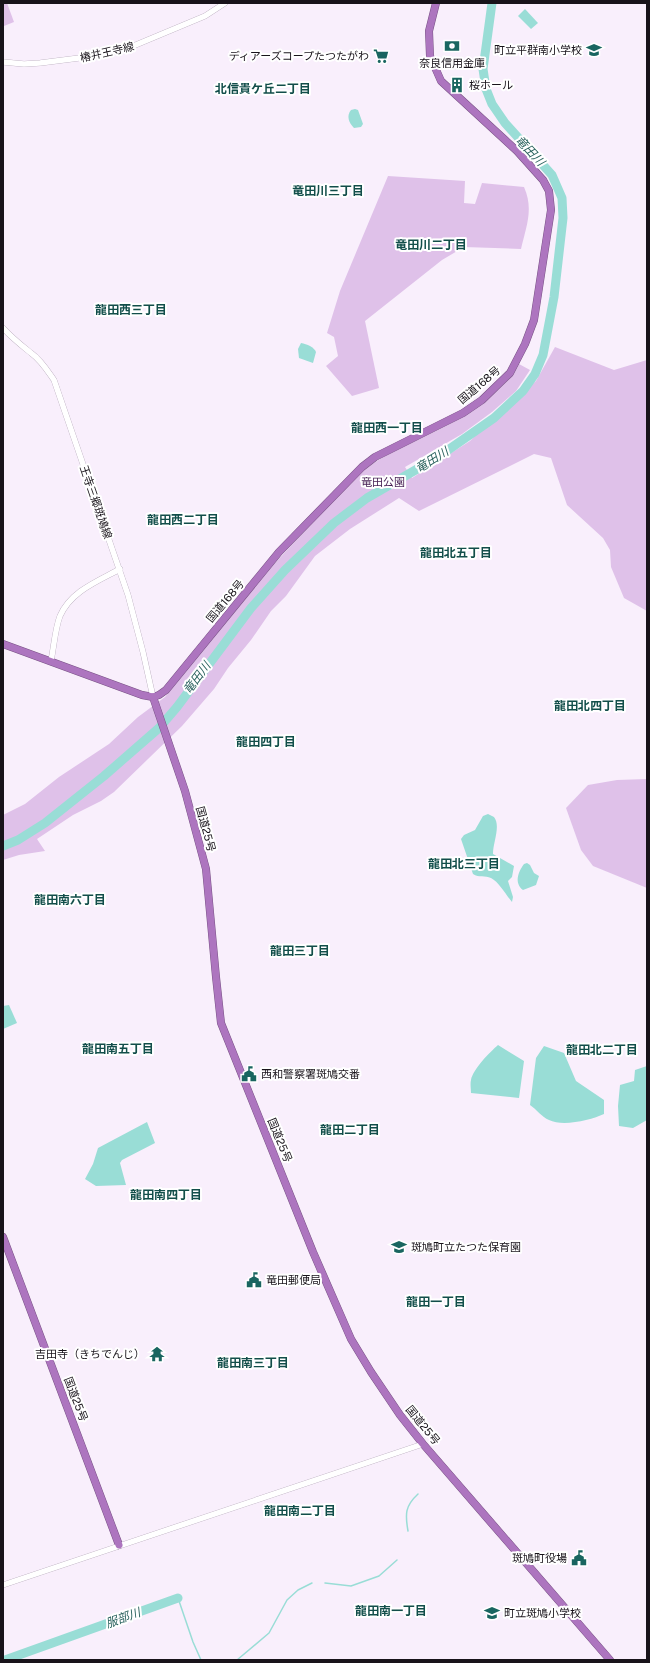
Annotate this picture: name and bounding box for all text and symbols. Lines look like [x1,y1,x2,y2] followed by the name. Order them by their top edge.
[443,37,461,55] bank icon: 奈良信用金庫
[79,40,135,64] street label: 椿井王寺線
[585,41,603,59] school or university icon: 町立平群南小学校
[494,44,582,56] place label: 町立平群南小学校
[372,47,390,65] supermarket icon: ディアーズコープたつたがわ
[229,50,369,62] place label: ディアーズコープたつたがわ
[419,57,485,69] place label: 奈良信用金庫
[448,76,466,94] building icon: 桜ホール
[469,79,513,91] place label: 桜ホール
[215,82,311,96] district label: 北信貴ケ丘二丁目
[513,133,549,170] water label: 竜田川
[292,184,364,198] district label: 竜田川三丁目
[395,238,467,252] district label: 竜田川二丁目
[95,303,167,317] district label: 龍田西三丁目
[455,364,503,406] street label: 国道168号
[351,421,423,435] district label: 龍田西一丁目
[413,443,453,475] water label: 竜田川
[78,464,114,540] street label: 王寺三郷斑鳩線
[361,476,405,488] park label: 竜田公園
[147,513,219,527] district label: 龍田西二丁目
[420,546,492,560] district label: 龍田北五丁目
[204,577,246,625] street label: 国道168号
[181,658,215,697] water label: 竜田川
[554,699,626,713] district label: 龍田北四丁目
[236,735,296,749] district label: 龍田四丁目
[194,805,218,853] street label: 国道25号
[428,857,500,871] district label: 龍田北三丁目
[34,893,106,907] district label: 龍田南六丁目
[270,944,330,958] district label: 龍田三丁目
[82,1042,154,1056] district label: 龍田南五丁目
[566,1043,638,1057] district label: 龍田北二丁目
[240,1065,258,1083] public building icon: 西和警察署斑鳩交番
[261,1068,360,1080] place label: 西和警察署斑鳩交番
[266,1116,294,1164] street label: 国道25号
[320,1123,380,1137] district label: 龍田二丁目
[130,1188,202,1202] district label: 龍田南四丁目
[390,1238,408,1256] school or university icon: 斑鳩町立たつた保育園
[411,1241,521,1253] place label: 斑鳩町立たつた保育園
[245,1271,263,1289] public building icon: 竜田郵便局
[266,1274,321,1286] place label: 竜田郵便局
[406,1295,466,1309] district label: 龍田一丁目
[148,1345,166,1363] temple icon: 吉田寺（きちでんじ）
[35,1348,145,1360] place label: 吉田寺（きちでんじ）
[217,1356,289,1370] district label: 龍田南三丁目
[62,1375,90,1423] street label: 国道25号
[404,1403,442,1447] street label: 国道25号
[264,1504,336,1518] district label: 龍田南二丁目
[570,1549,588,1567] public building icon: 斑鳩町役場
[512,1552,567,1564] place label: 斑鳩町役場
[355,1604,427,1618] district label: 龍田南一丁目
[483,1604,501,1622] school or university icon: 町立斑鳩小学校
[104,1605,144,1631] water label: 服部川
[504,1607,581,1619] place label: 町立斑鳩小学校

